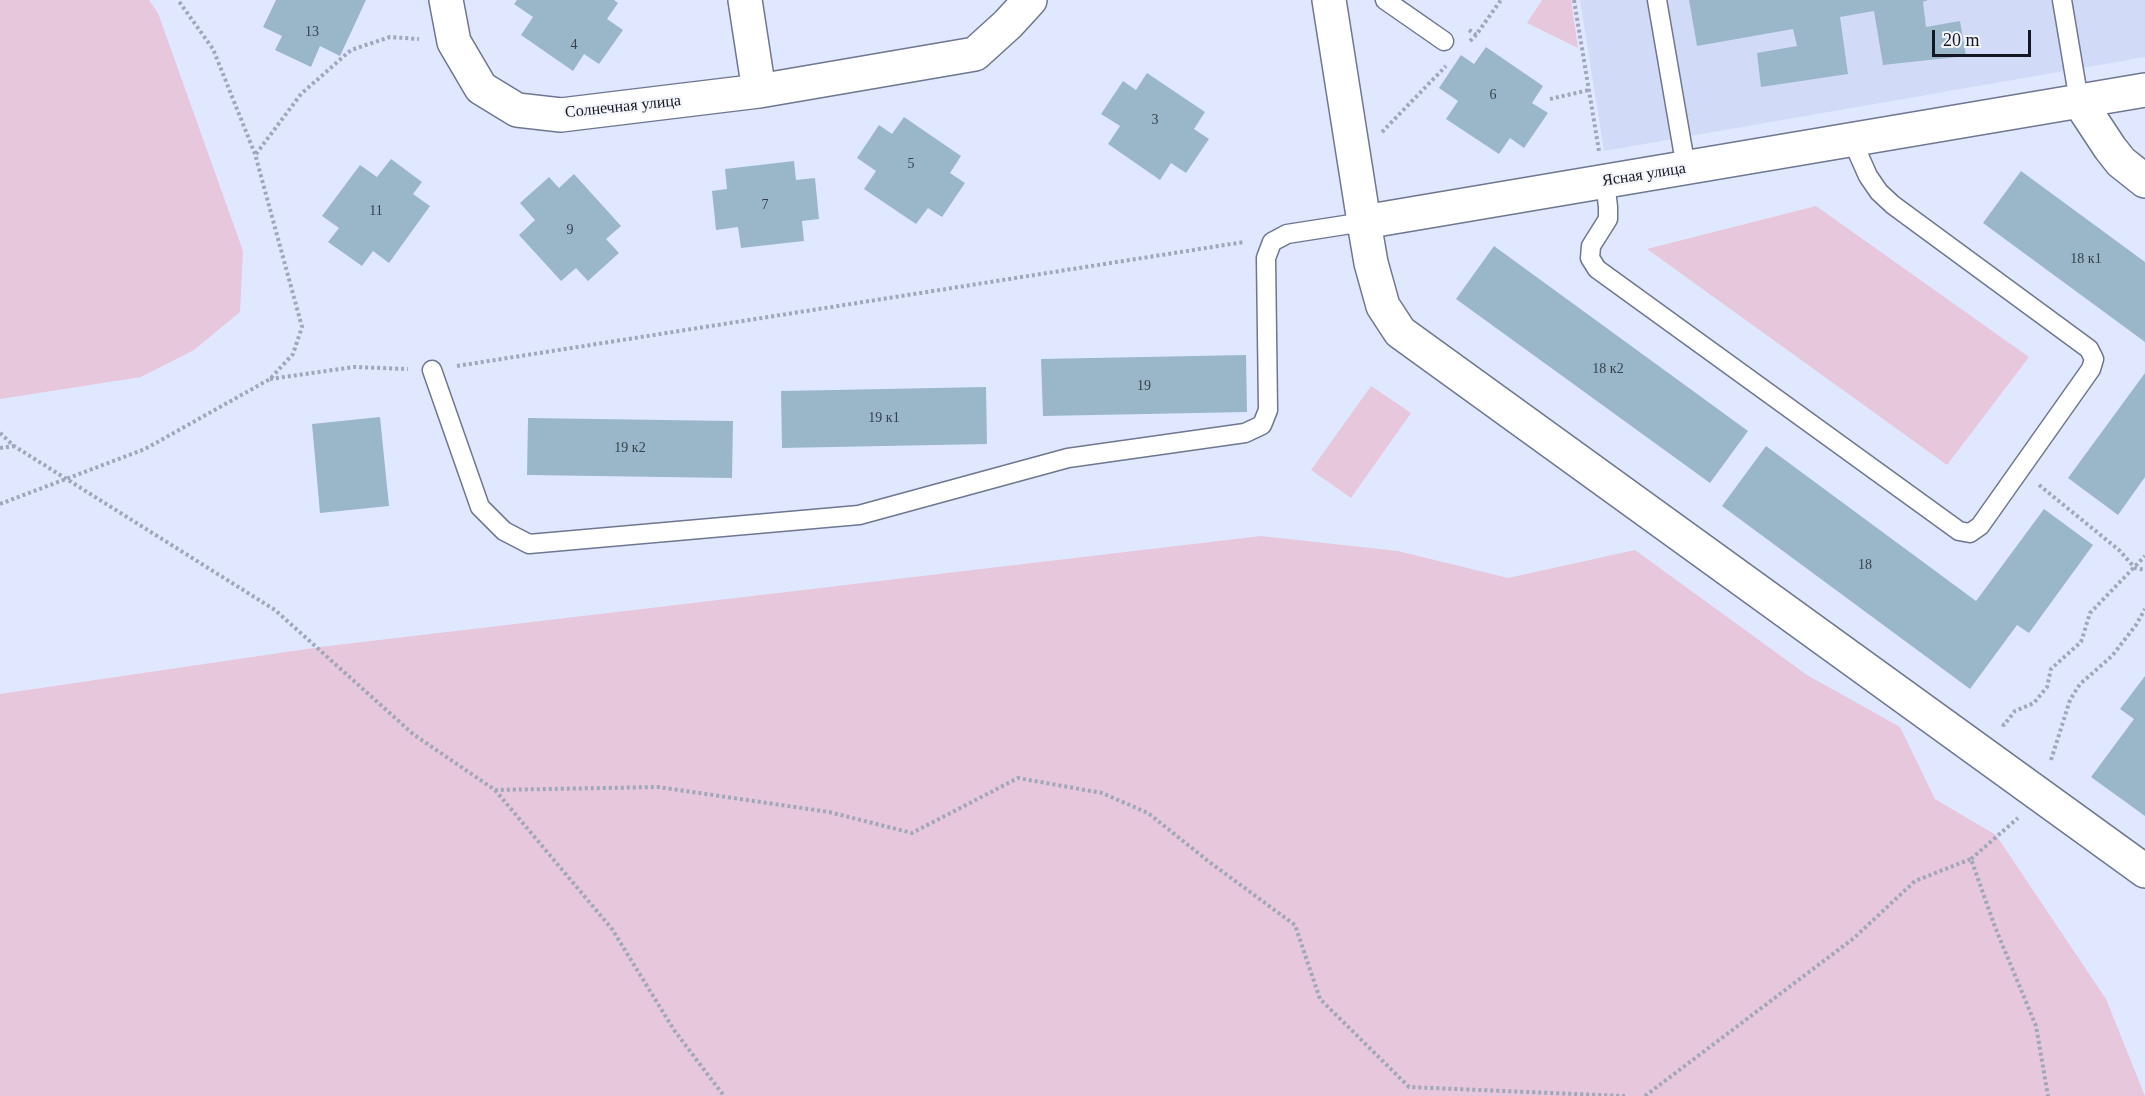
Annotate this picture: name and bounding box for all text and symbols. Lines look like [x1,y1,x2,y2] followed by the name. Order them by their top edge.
[1935,18,2034,56] scale bar
[305,24,319,40] house number: 13
[1943,30,1980,50] text: 20 m
[570,37,578,53] house number: 4
[1490,87,1496,103] house number: 6
[564,91,682,123] street label: Солнечная улица
[1152,112,1158,128] house number: 3
[908,156,915,172] house number: 5
[1601,159,1687,191] street label: Ясная улица
[762,197,768,213] house number: 7
[369,203,383,219] house number: 11
[566,222,574,238] house number: 9
[2070,251,2102,267] house number: 18 к1
[1592,361,1624,377] house number: 18 к2
[1137,378,1151,394] house number: 19
[868,410,900,426] house number: 19 к1
[614,440,646,456] house number: 19 к2
[1858,557,1872,573] house number: 18

